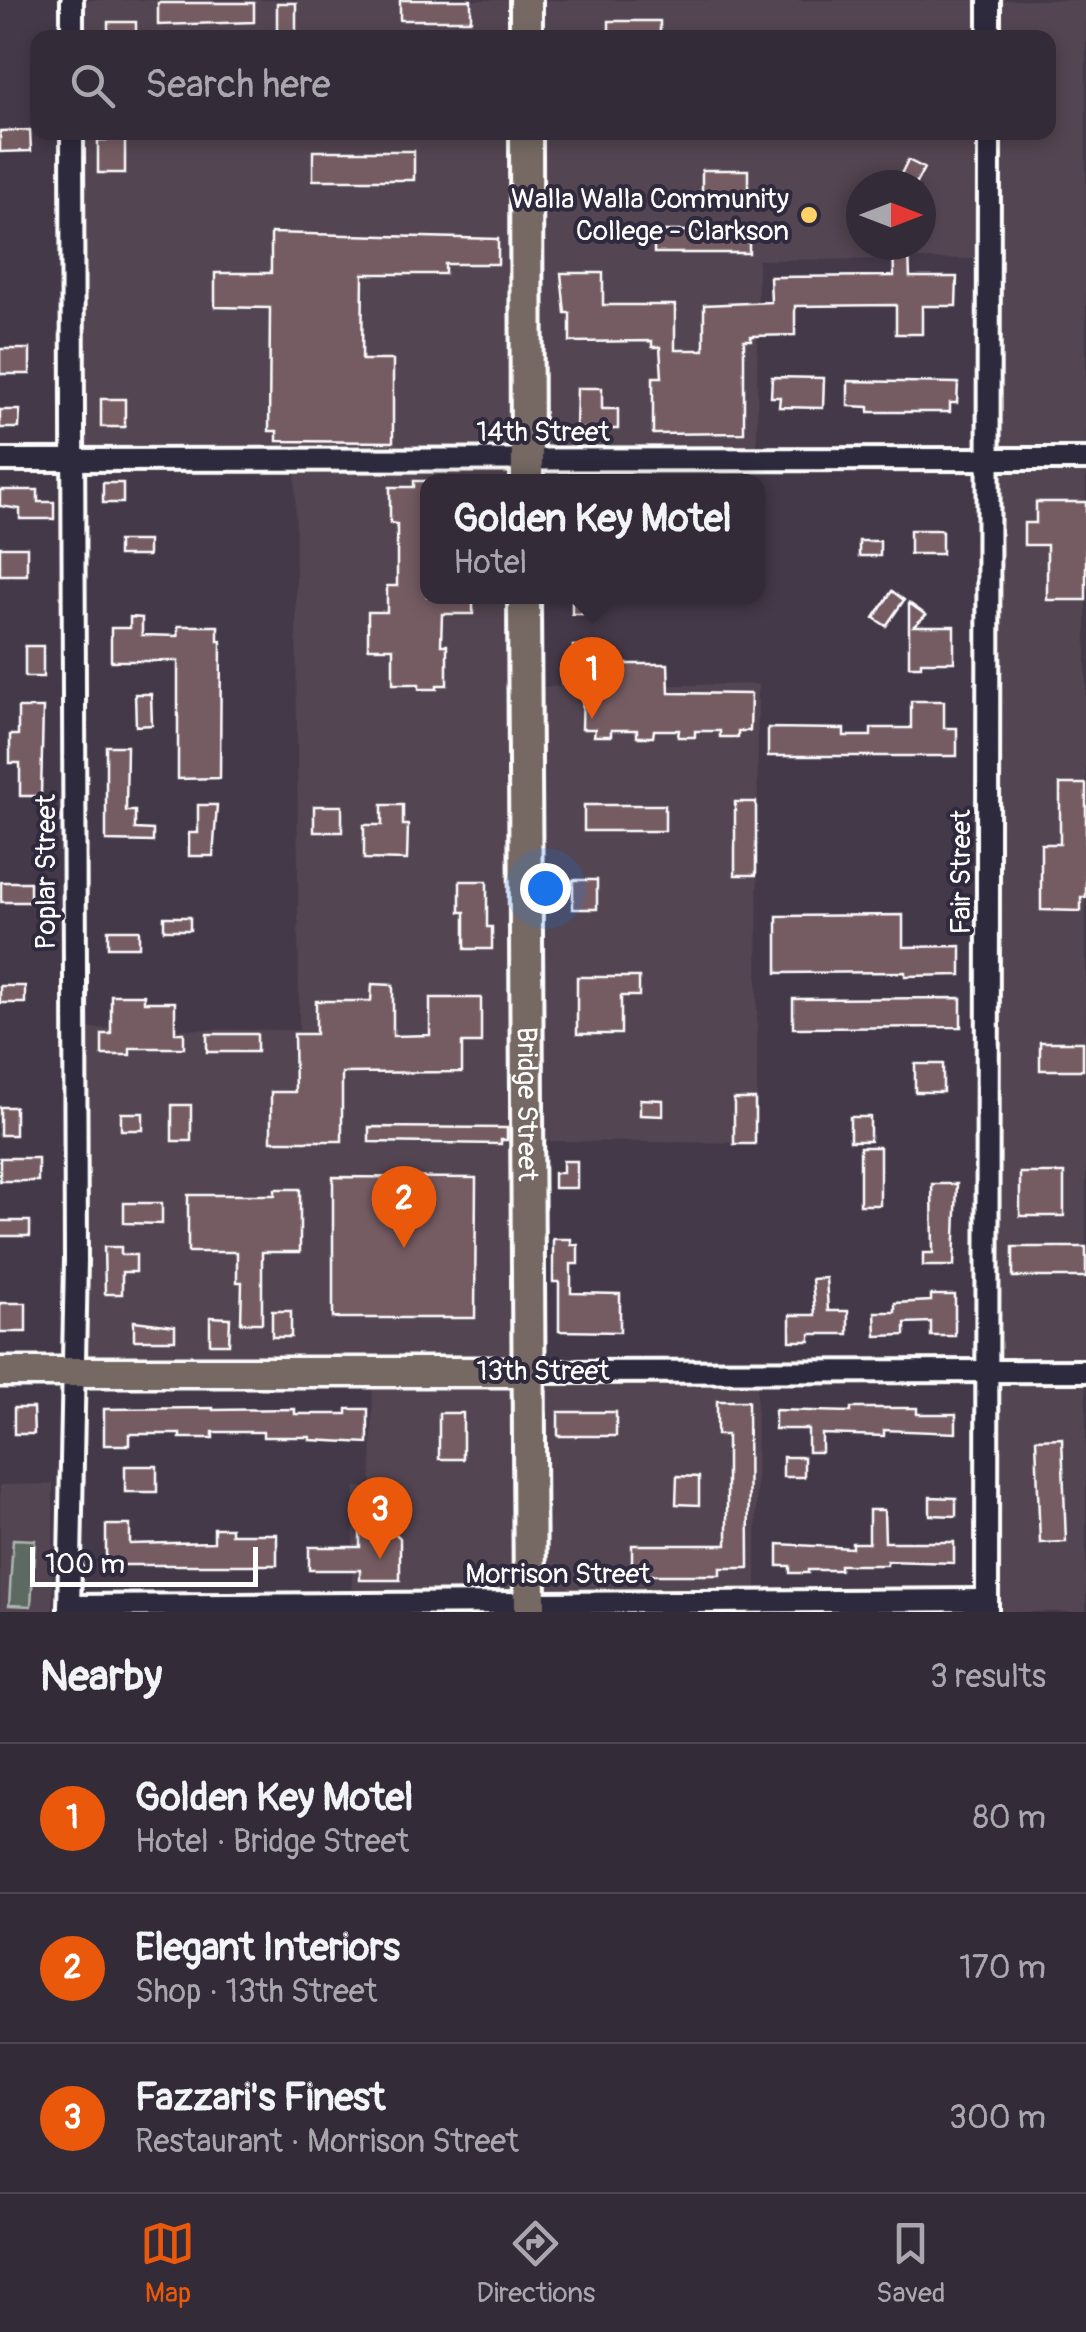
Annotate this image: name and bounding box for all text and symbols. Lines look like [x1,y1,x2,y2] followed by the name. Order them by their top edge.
[30,30,1056,140] search box
[65,58,120,113] icon: search
[145,61,331,109] text: Search here
[846,170,936,260] north arrow
[511,182,789,249] place label: Walla Walla Community College - Clarkson
[798,204,820,226] marker: Walla Walla Community College - Clarkson
[476,415,611,450] street label: 14th Street
[420,474,765,604] popup
[453,495,732,543] text: Golden Key Motel
[453,543,527,583] text: Hotel
[560,636,624,719] pin: 1
[29,793,64,950] street label: Poplar Street
[944,809,979,935] street label: Fair Street
[520,863,571,914] your location
[509,1027,545,1182] street label: Bridge Street
[372,1166,436,1248] pin: 2
[476,1354,610,1389] street label: 13th Street
[348,1476,412,1559] pin: 3
[30,1542,258,1586] scale bar
[45,1547,125,1582] text: 100 m
[465,1557,651,1592] street label: Morrison Street
[40,1651,162,1703] text: Nearby
[930,1657,1046,1697] text: 3 results
[135,1774,413,1822] text: Golden Key Motel
[66,1798,79,1838] text: 1
[973,1798,1046,1838] text: 80 m
[135,1822,409,1862] text: Hotel · Bridge Street
[135,1924,400,1972] text: Elegant Interiors
[64,1948,81,1988] text: 2
[959,1948,1046,1988] text: 170 m
[135,1972,378,2012] text: Shop · 13th Street
[135,2074,385,2122] text: Fazzari's Finest
[64,2098,81,2138] text: 3
[949,2098,1046,2138] text: 300 m
[135,2122,519,2162] text: Restaurant · Morrison Street
[140,2216,195,2311] tab: Map
[476,2216,595,2311] tab: Directions
[876,2216,946,2311] tab: Saved

